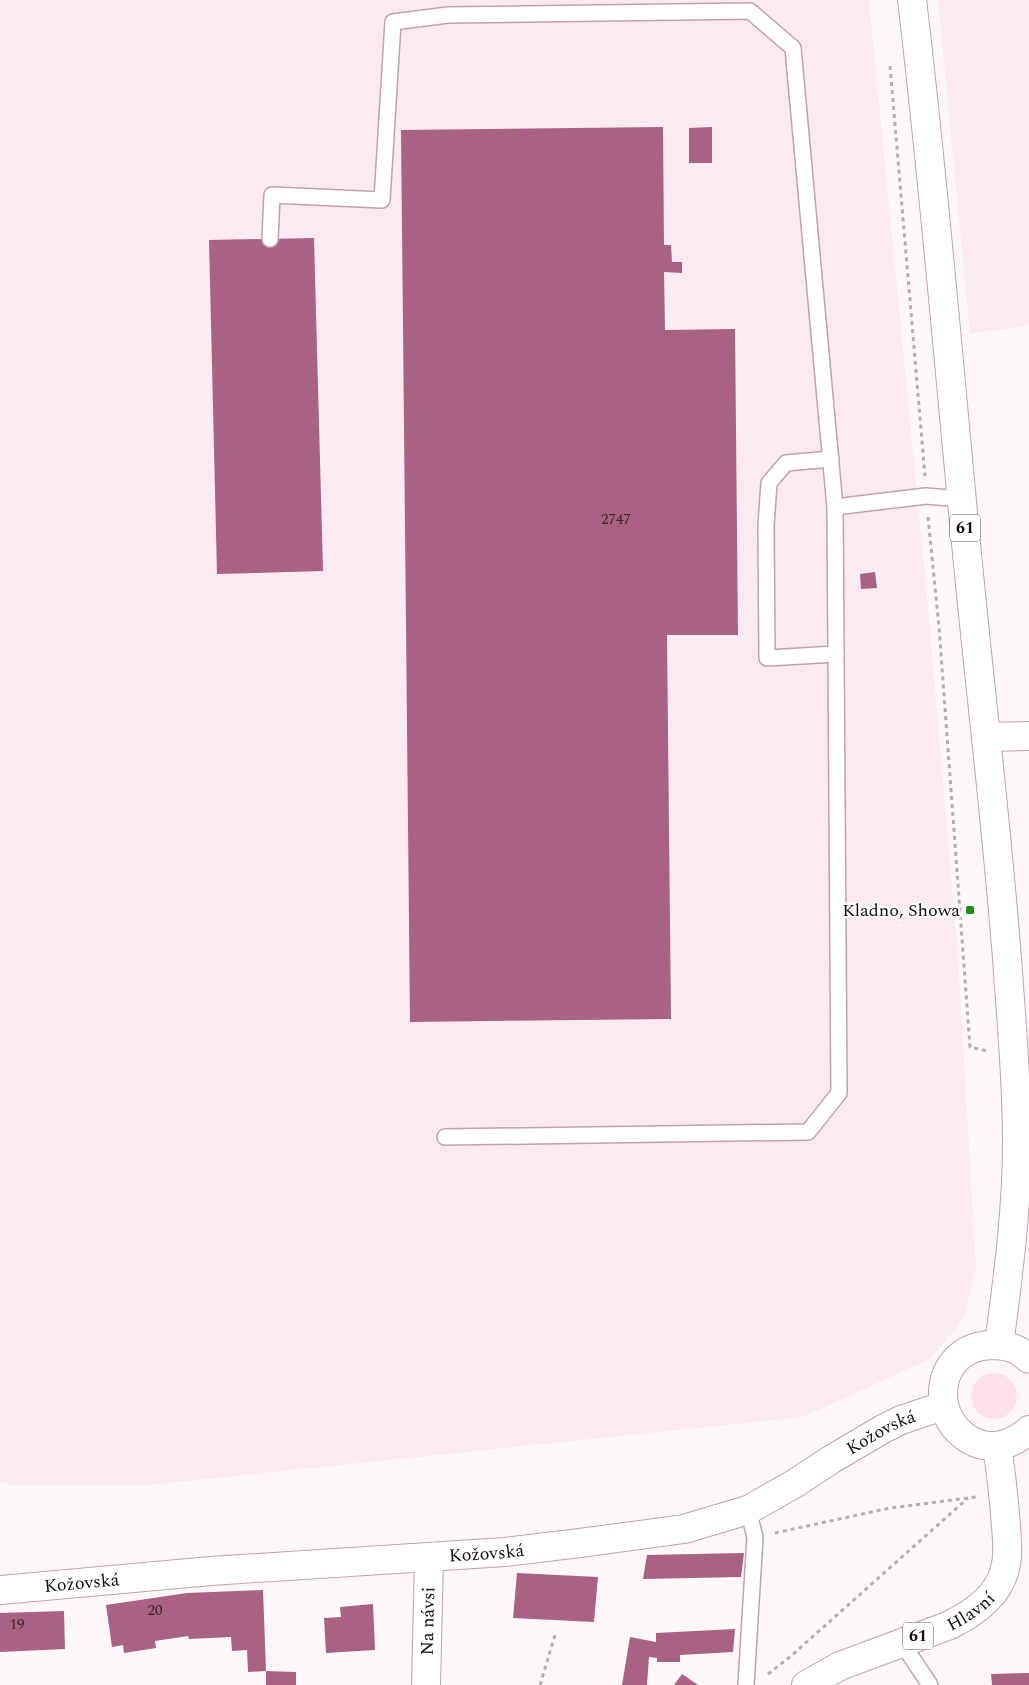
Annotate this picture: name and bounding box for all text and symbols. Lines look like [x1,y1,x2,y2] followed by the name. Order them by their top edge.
[601,508,631,531] house number: 2747
[950,514,980,542] road number: 61
[842,897,960,924] place label: Kladno, Showa
[964,904,976,916] marker: Kladno, Showa
[841,1403,919,1461] street label: Kožovská
[448,1536,526,1569] street label: Kožovská
[43,1566,121,1599] street label: Kožovská
[942,1585,1002,1638] street label: Hlavní
[413,1586,442,1656] street label: Na návsi
[147,1599,163,1622] house number: 20
[9,1613,25,1636] house number: 19
[903,1622,933,1650] road number: 61

